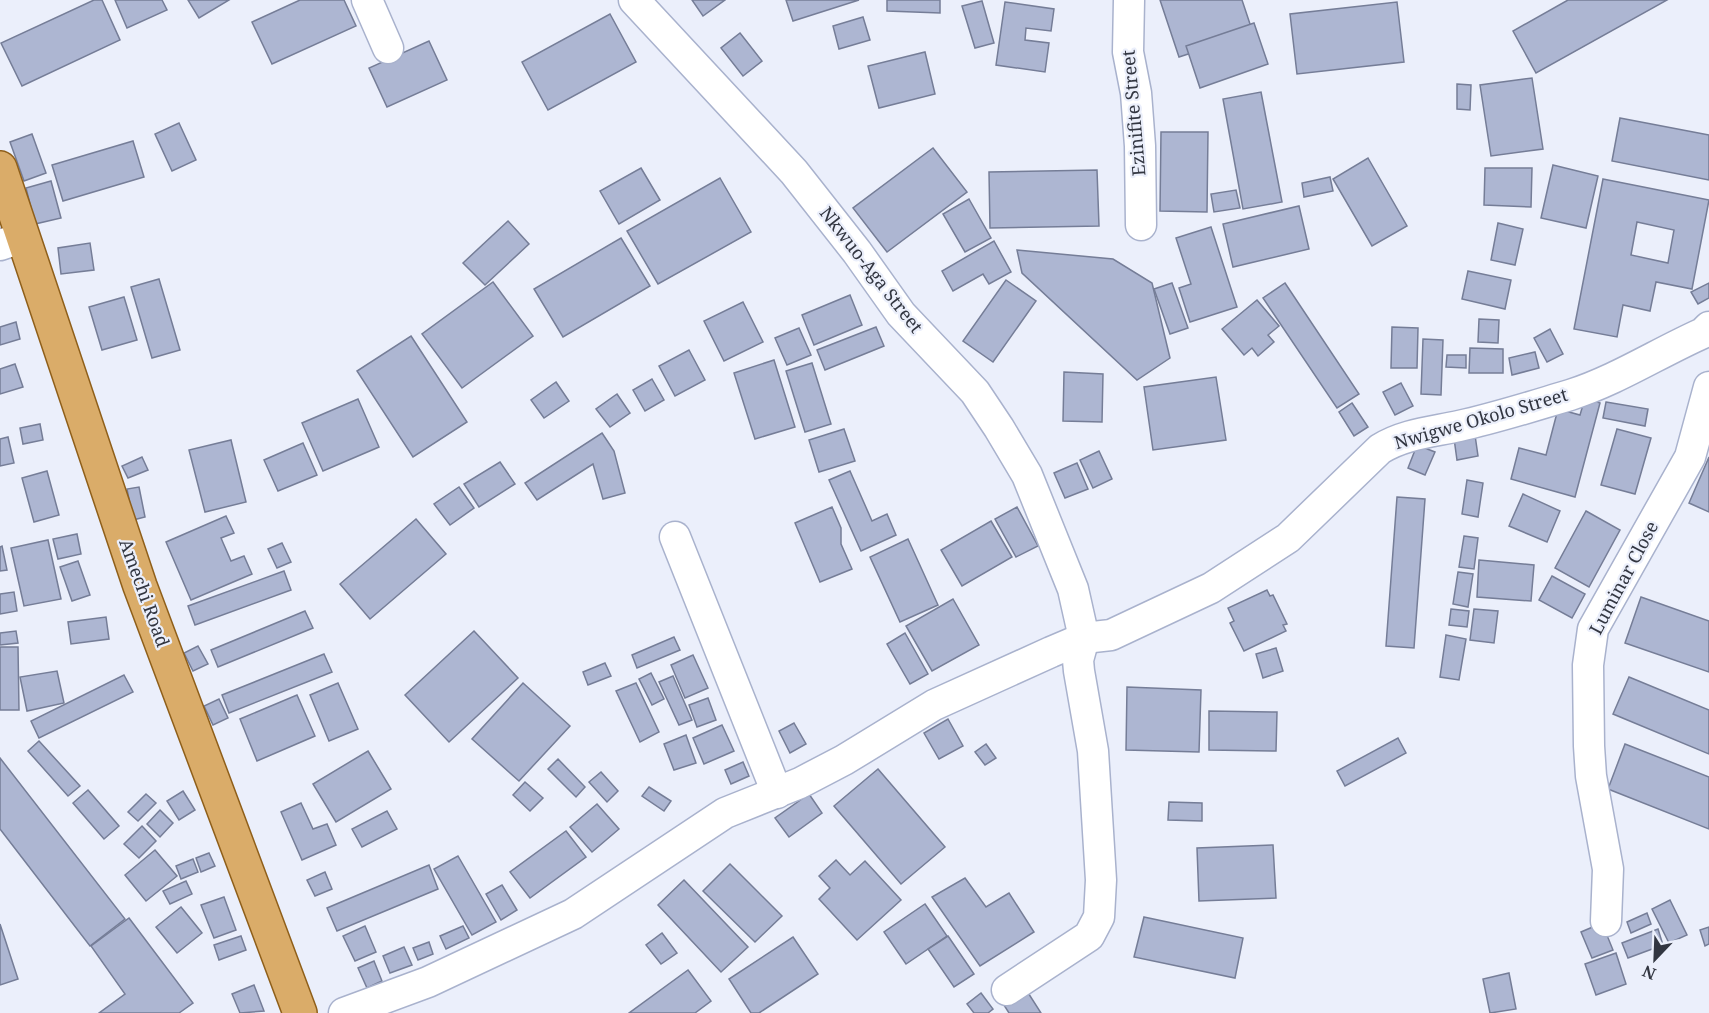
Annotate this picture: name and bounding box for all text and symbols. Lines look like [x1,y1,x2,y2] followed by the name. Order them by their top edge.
[1116,49,1150,177] street label: Ezinifite Street
[815,201,929,338] street label: Nkwuo-Aga Street
[1391,382,1570,454] street label: Nwigwe Okolo Street
[1583,517,1663,638] street label: Luminar Close
[114,535,176,650] street label: Amechi Road
[1625,929,1685,989] north arrow
[1639,960,1659,985] text: N

